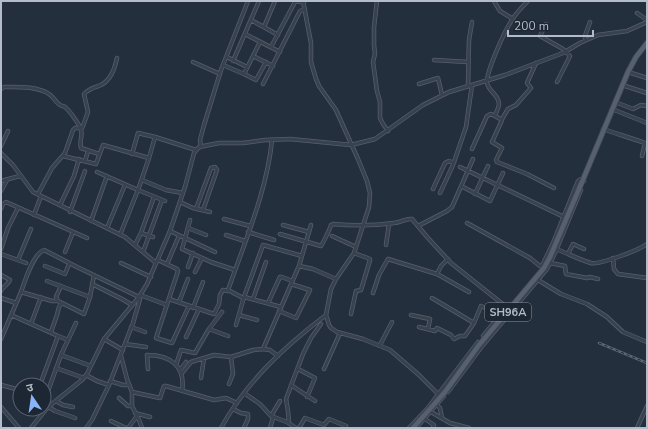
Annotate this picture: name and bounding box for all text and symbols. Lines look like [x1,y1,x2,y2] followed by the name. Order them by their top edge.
[508,12,593,38] scale bar
[514,18,549,34] text: 200 m
[485,303,531,321] road number: SH96A
[12,377,52,417] north arrow
[25,380,35,396] text: उ

